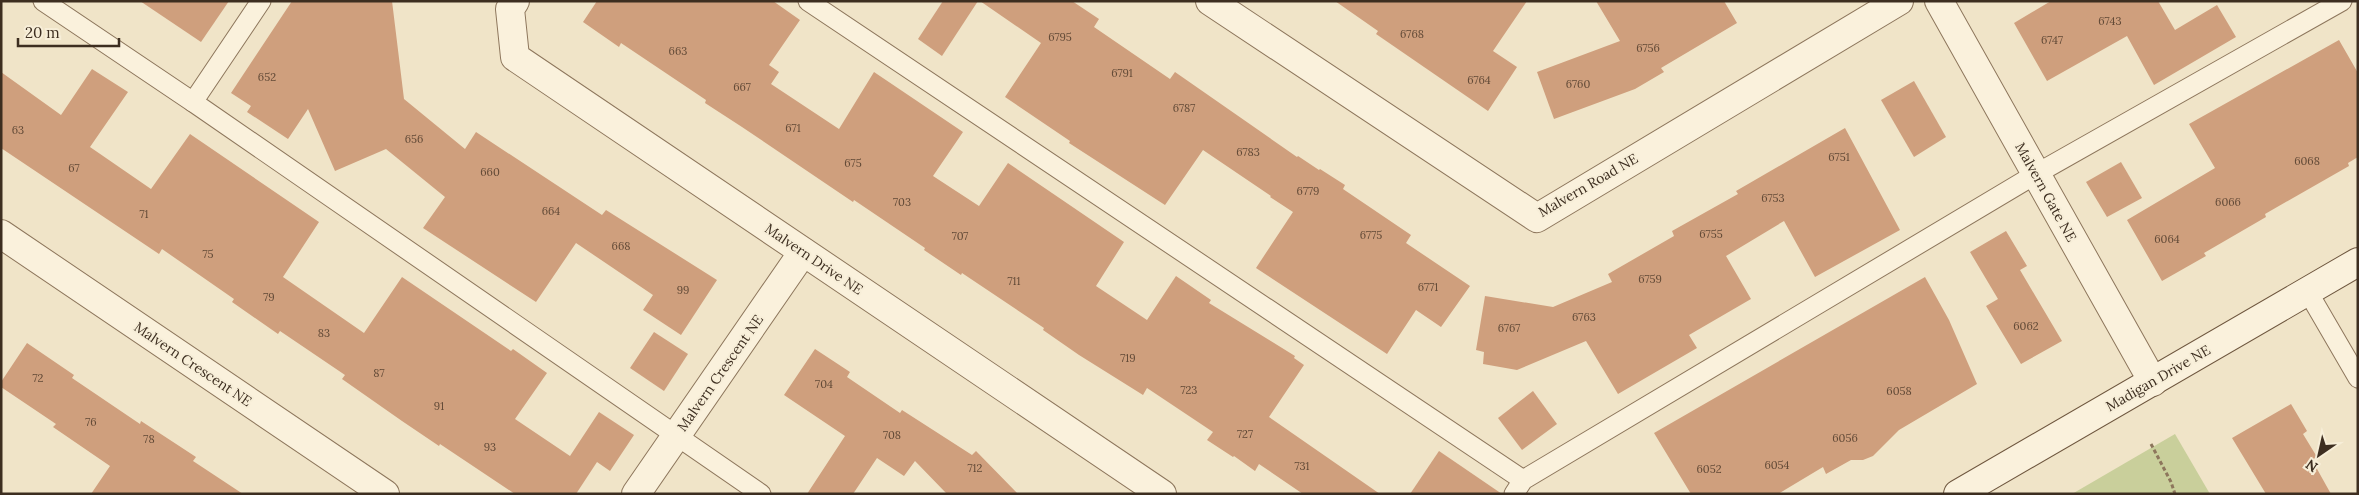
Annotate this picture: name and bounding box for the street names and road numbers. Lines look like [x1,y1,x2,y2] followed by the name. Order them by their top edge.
[2011,139,2081,245] street label: Malvern Gate NE
[1535,149,1641,221] street label: Malvern Road NE
[761,219,867,299] street label: Malvern Drive NE
[673,311,767,435] street label: Malvern Crescent NE
[131,318,256,410] street label: Malvern Crescent NE
[2103,341,2214,415] street label: Madigan Drive NE

